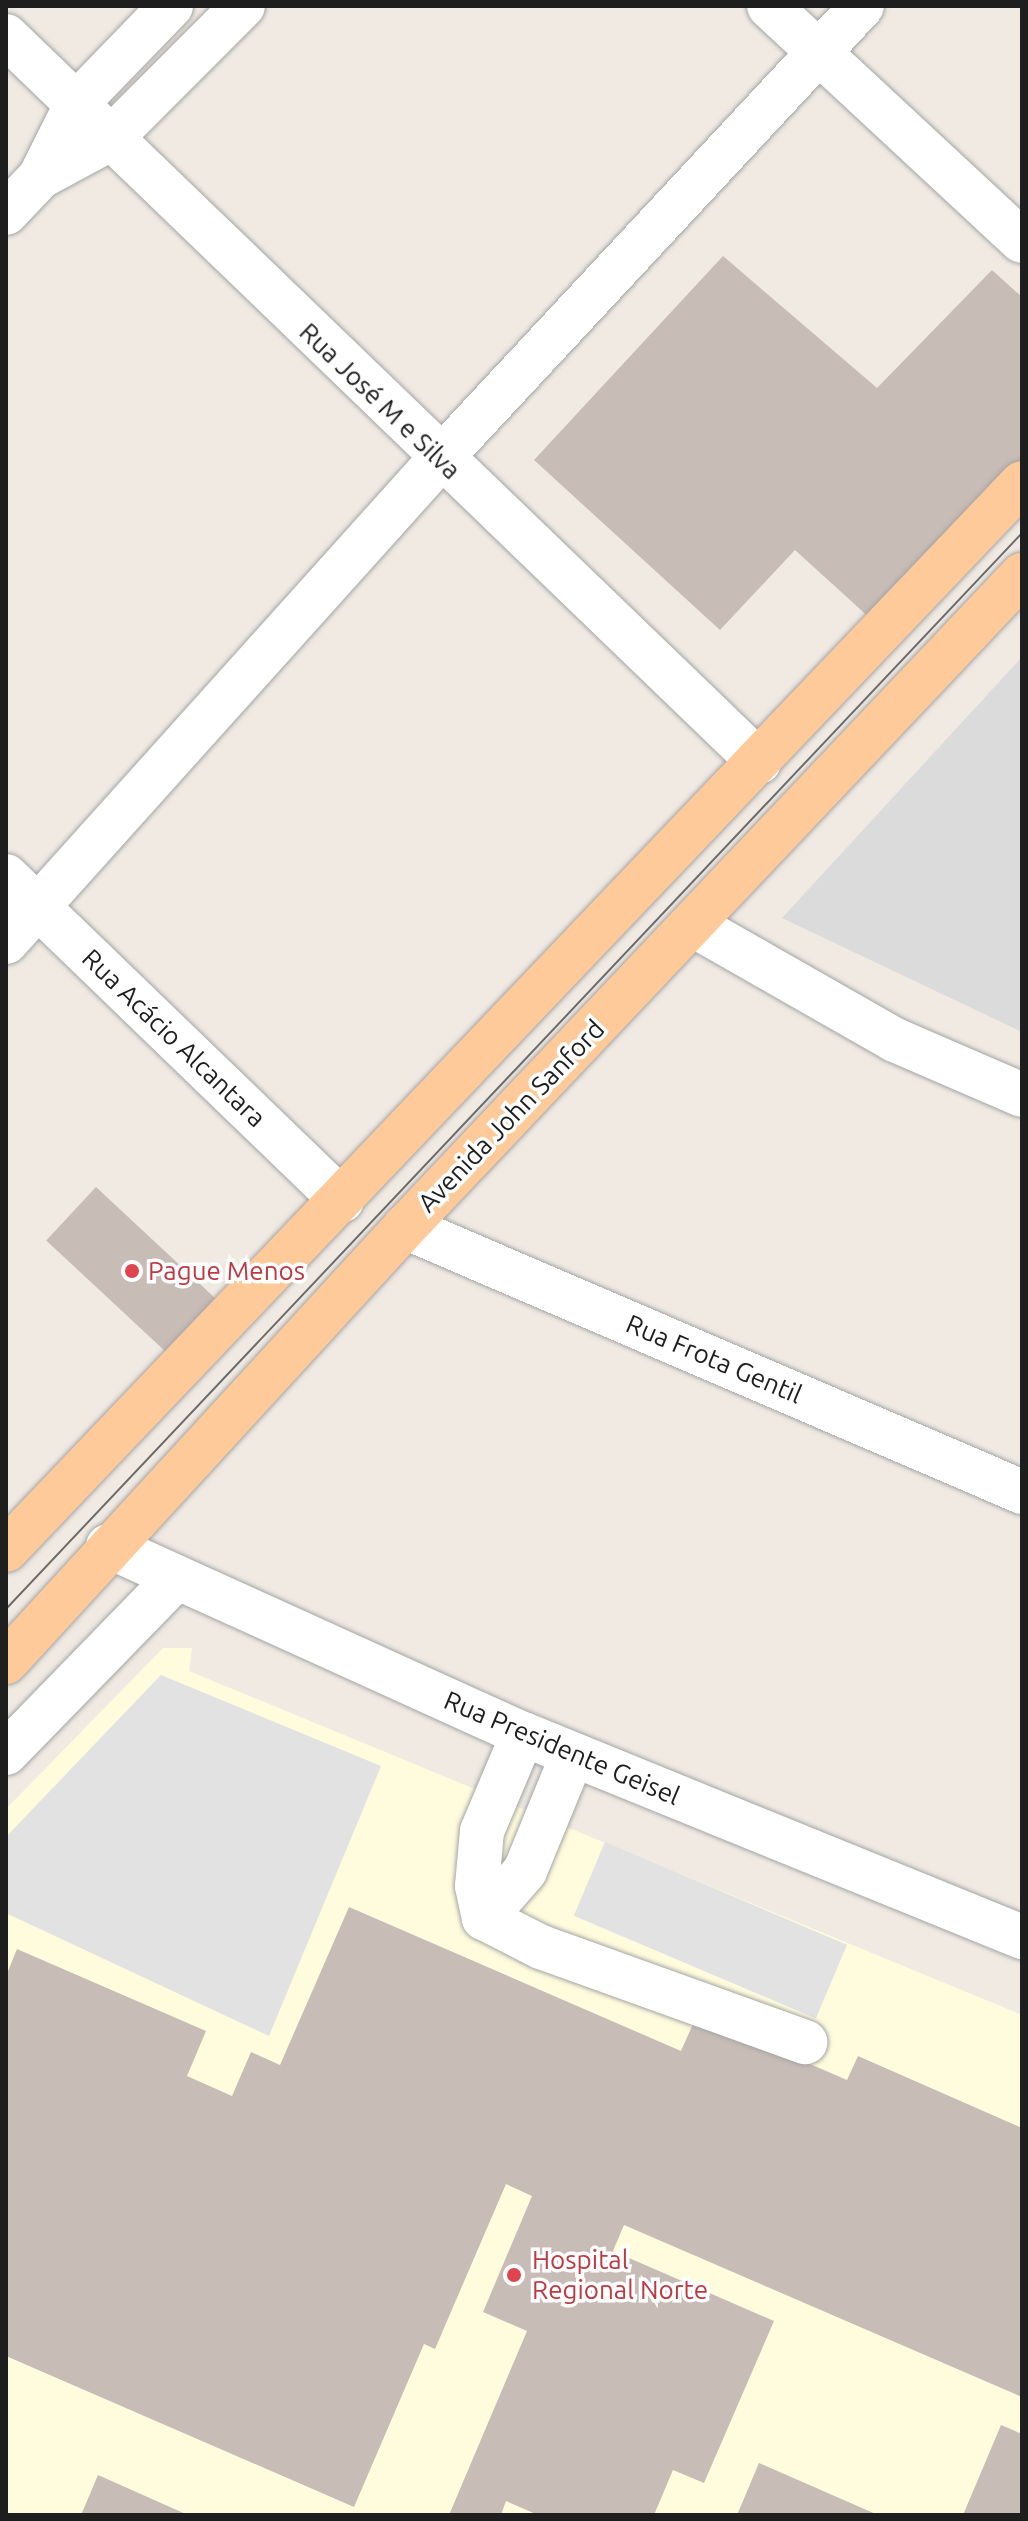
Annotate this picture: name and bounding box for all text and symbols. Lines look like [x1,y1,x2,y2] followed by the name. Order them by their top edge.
[293,316,467,486] street label: Rua José M e Silva
[76,942,272,1134] street label: Rua Acácio Alcantara
[411,1013,611,1219] street label: Avenida John Sanford
[148,1255,305,1287] place label: Pague Menos
[123,1262,141,1280] marker: Pague Menos
[621,1308,807,1410] street label: Rua Frota Gentil
[439,1684,685,1812] street label: Rua Presidente Geisel
[532,2244,708,2306] place label: Hospital Regional Norte
[503,2264,525,2286] marker: Hospital Regional Norte

